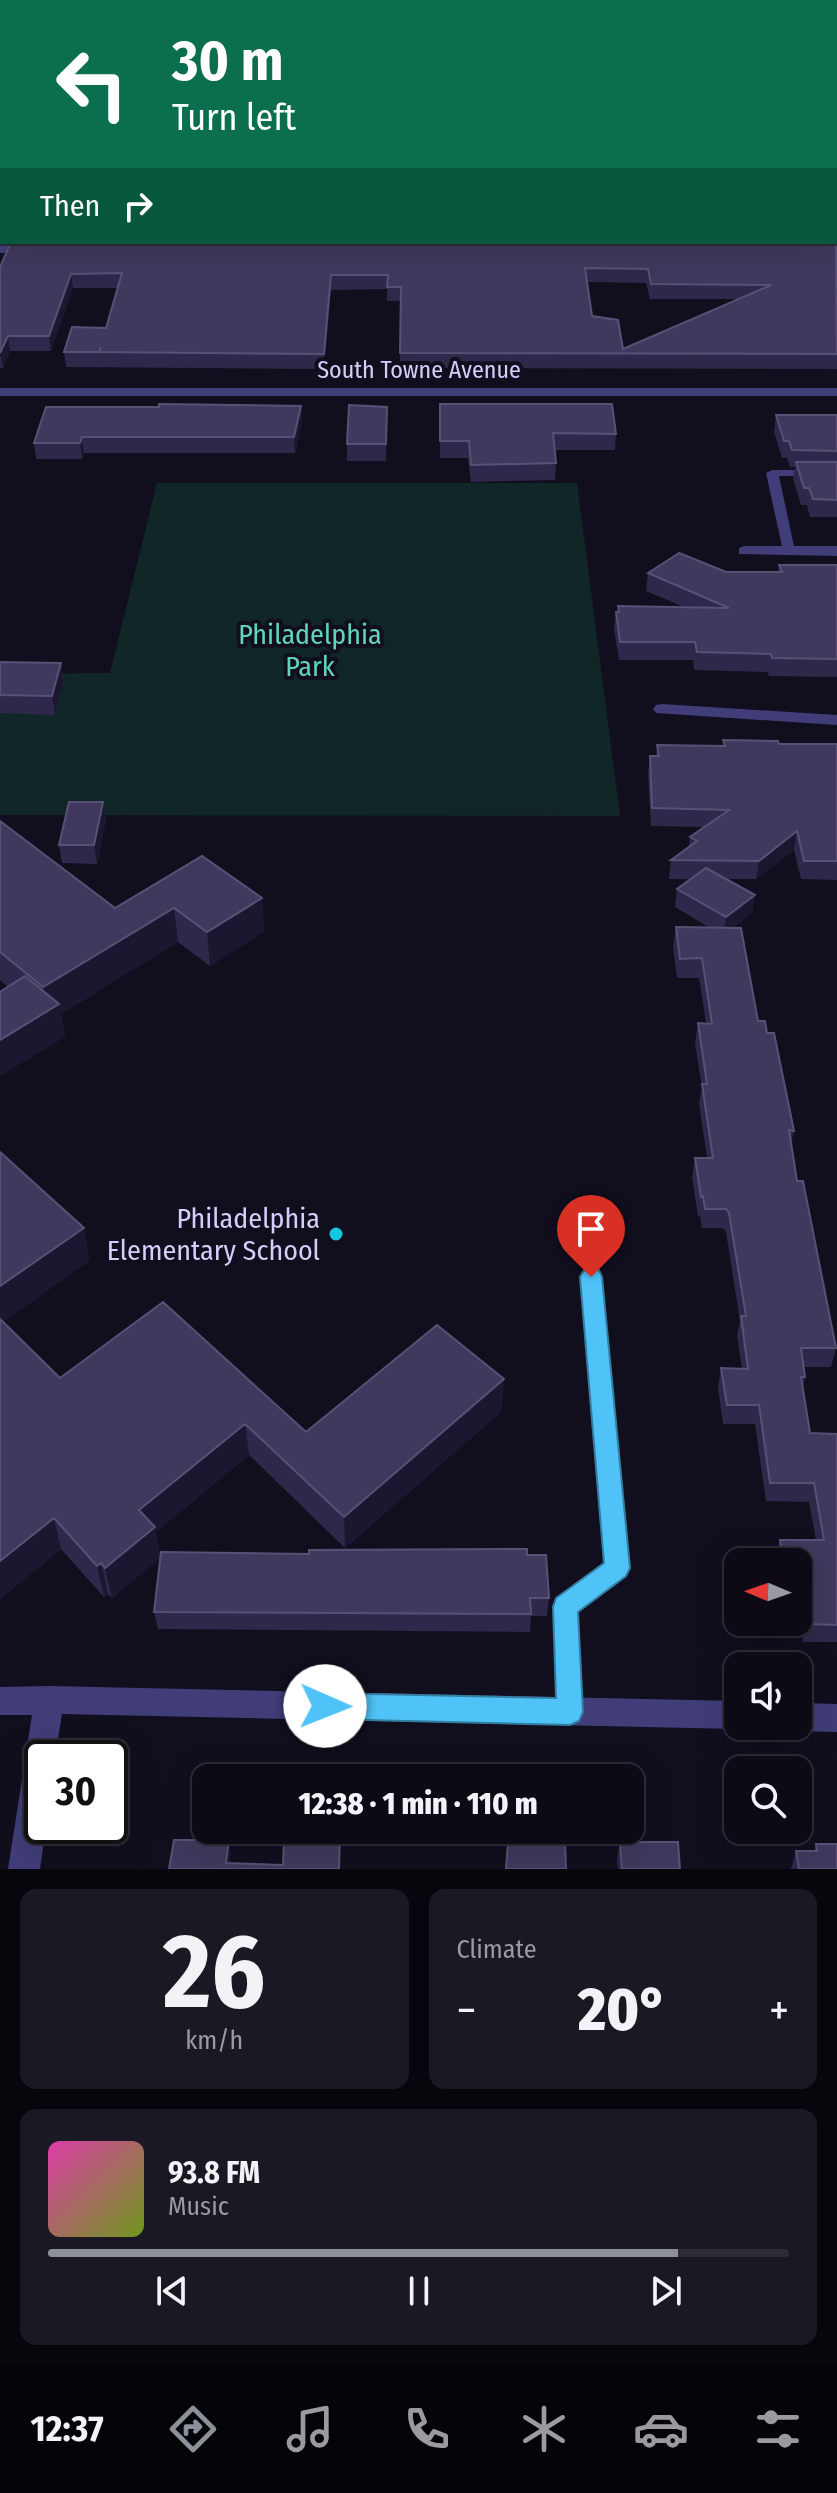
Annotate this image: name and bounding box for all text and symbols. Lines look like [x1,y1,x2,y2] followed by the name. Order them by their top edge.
[172,28,283,95] text: 30 m
[40,32,144,136] icon: left
[172,96,296,140] text: Turn left
[116,184,160,228] icon: right
[40,188,100,224] text: Then
[317,356,521,384] street label: South Towne Avenue
[238,618,382,683] park label: Philadelphia Park
[557,1195,625,1277] pin
[107,1202,320,1267] place label: Philadelphia Elementary School
[569,1207,613,1251] icon: arrive
[327,1225,345,1243] marker: Philadelphia Elementary School
[724,1548,812,1636] north arrow
[724,1548,812,1844] map controls
[724,1652,812,1740] button: sound
[283,1664,367,1748] position arrow
[24,1740,128,1844] speed limit sign: 30
[724,1756,812,1844] button: search
[298,1786,538,1822] text: 12:38 · 1 min · 110 m
[163,1910,266,2035] text: 26
[457,1934,537,1965] text: Climate
[578,1974,667,2046] text: 20°
[457,1984,476,2037] text: −
[769,1984,789,2037] text: +
[185,2025,243,2056] text: km/h
[168,2155,260,2191] text: 93.8 FM
[168,2191,229,2222] text: Music
[150,2269,194,2313] icon: previous
[397,2269,441,2313] icon: pause
[644,2269,688,2313] icon: next
[165,2401,221,2457] icon: directions
[282,2401,338,2457] icon: music
[399,2401,455,2457] icon: phone
[516,2401,572,2457] icon: climate
[633,2401,689,2457] icon: car
[750,2401,806,2457] icon: filters
[31,2407,103,2451] text: 12:37

